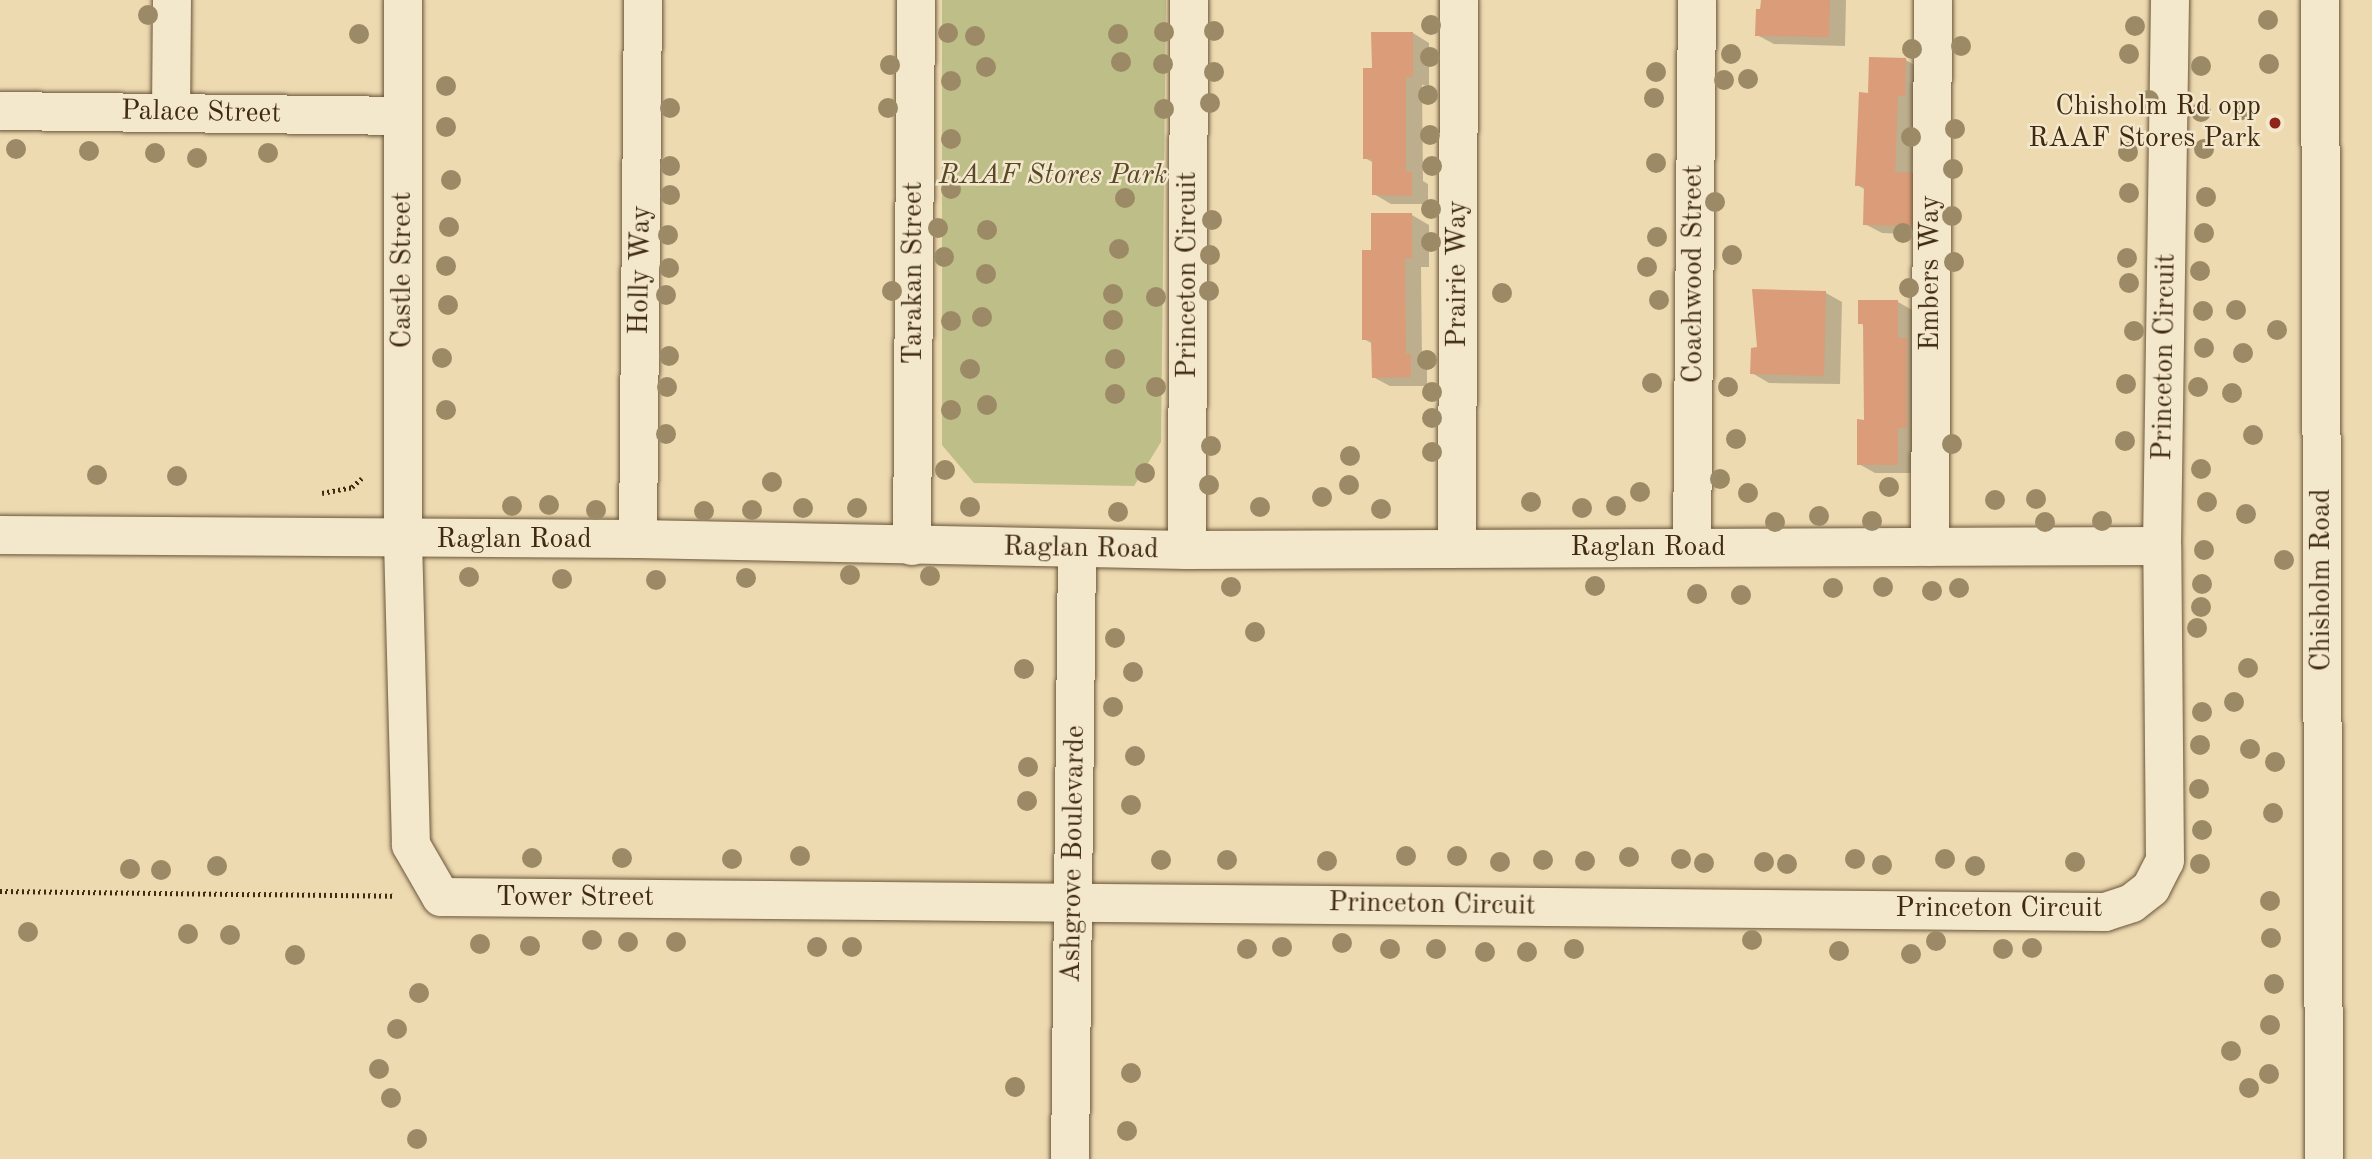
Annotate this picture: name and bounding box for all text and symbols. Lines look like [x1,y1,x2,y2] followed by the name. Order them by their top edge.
[2028,90,2261,156] place label: Chisholm Rd opp RAAF Stores Park
[121,95,281,131] street label: Palace Street
[2267,115,2283,131] marker: Chisholm Rd opp RAAF Stores Park
[939,159,1167,193] park label: RAAF Stores Park
[1677,165,1711,383] street label: Coachwood Street
[1171,171,1205,379] street label: Princeton Circuit
[897,181,931,365] street label: Tarakan Street
[386,191,420,349] street label: Castle Street
[1914,195,1948,351] street label: Embers Way
[1441,200,1475,348] street label: Prairie Way
[623,205,659,335] street label: Holly Way
[2146,253,2184,461] street label: Princeton Circuit
[2305,489,2339,671] street label: Chisholm Road
[436,523,592,557] street label: Raglan Road
[1003,531,1159,567] street label: Raglan Road
[1570,531,1726,565] street label: Raglan Road
[1055,725,1093,983] street label: Ashgrove Boulevarde
[496,881,654,915] street label: Tower Street
[1328,886,1536,924] street label: Princeton Circuit
[1895,892,2103,926] street label: Princeton Circuit

